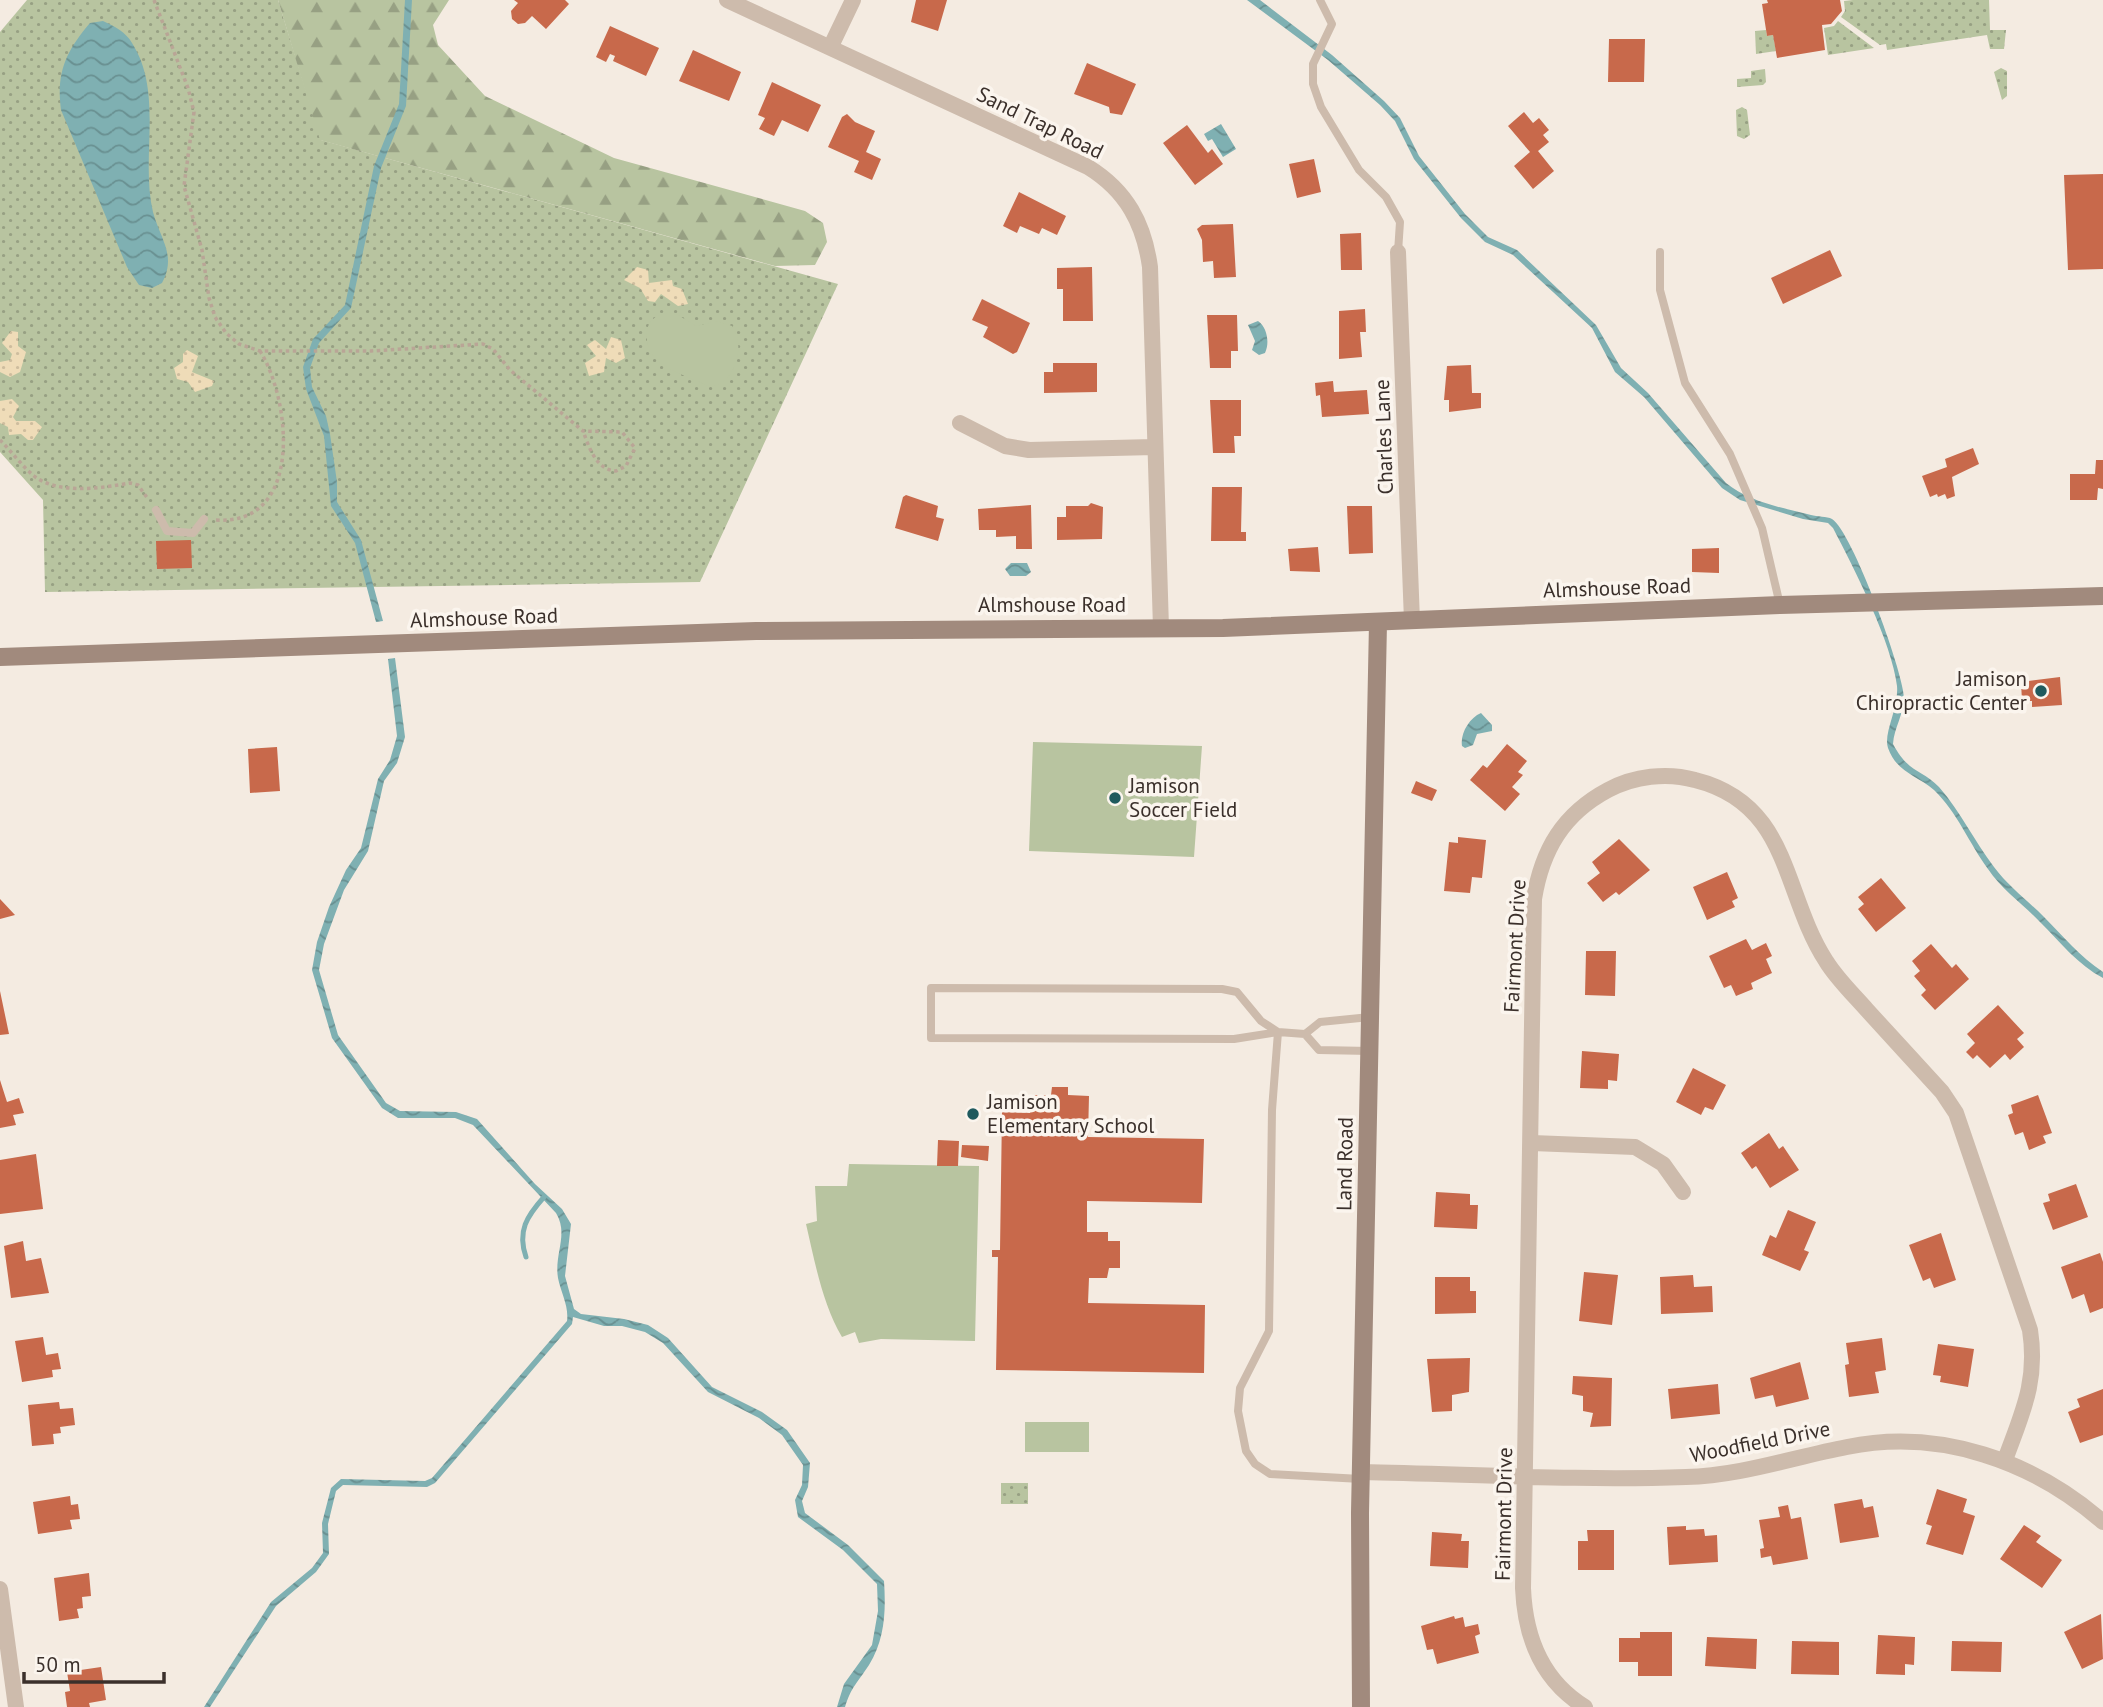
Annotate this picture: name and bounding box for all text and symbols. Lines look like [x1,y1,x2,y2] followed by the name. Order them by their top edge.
[972,80,1108,165] street label: Sand Trap Road
[1368,379,1399,495] street label: Charles Lane
[1543,571,1691,604] street label: Almshouse Road
[978,591,1126,618] street label: Almshouse Road
[410,601,558,634] street label: Almshouse Road
[1856,665,2027,716] place label: Jamison Chiropractic Center
[2033,683,2049,699] marker: Jamison Chiropractic Center
[1128,772,1237,823] place label: Jamison Soccer Field
[1107,790,1123,806] marker: Jamison Soccer Field
[1498,879,1531,1013] street label: Fairmont Drive
[986,1088,1154,1139] place label: Jamison Elementary School
[965,1106,981,1122] marker: Jamison Elementary School
[1330,1117,1359,1211] street label: Land Road
[1687,1415,1832,1468] street label: Woodfield Drive
[1489,1447,1518,1581] street label: Fairmont Drive
[24,1640,164,1684] scale bar
[35,1651,81,1678] text: 50 m

